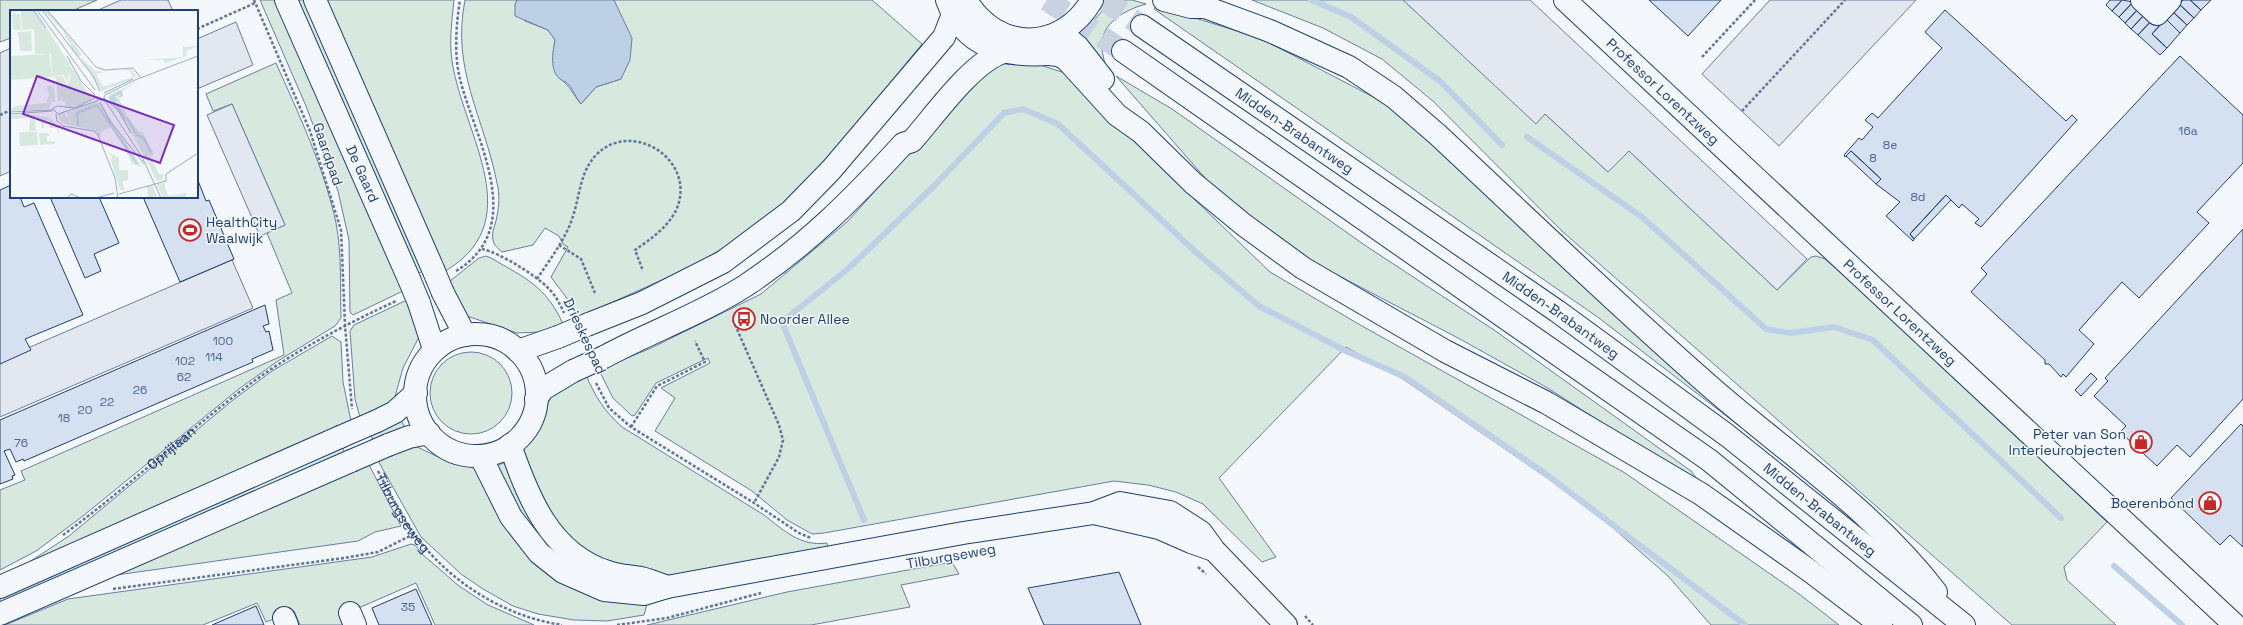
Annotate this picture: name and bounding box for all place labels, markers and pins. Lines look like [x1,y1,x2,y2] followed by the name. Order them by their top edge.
[206,213,277,247] place label: HealthCity Waalwijk
[177,217,203,243] sports icon: HealthCity Waalwijk
[731,306,757,332] bus stop icon: Noorder Allee
[760,310,850,328] place label: Noorder Allee
[2009,425,2126,459] place label: Peter van Son Interieurobjecten
[2128,429,2154,455] shop icon: Peter van Son Interieurobjecten
[2197,490,2223,516] shop icon: Boerenbond
[2111,494,2194,512] place label: Boerenbond

